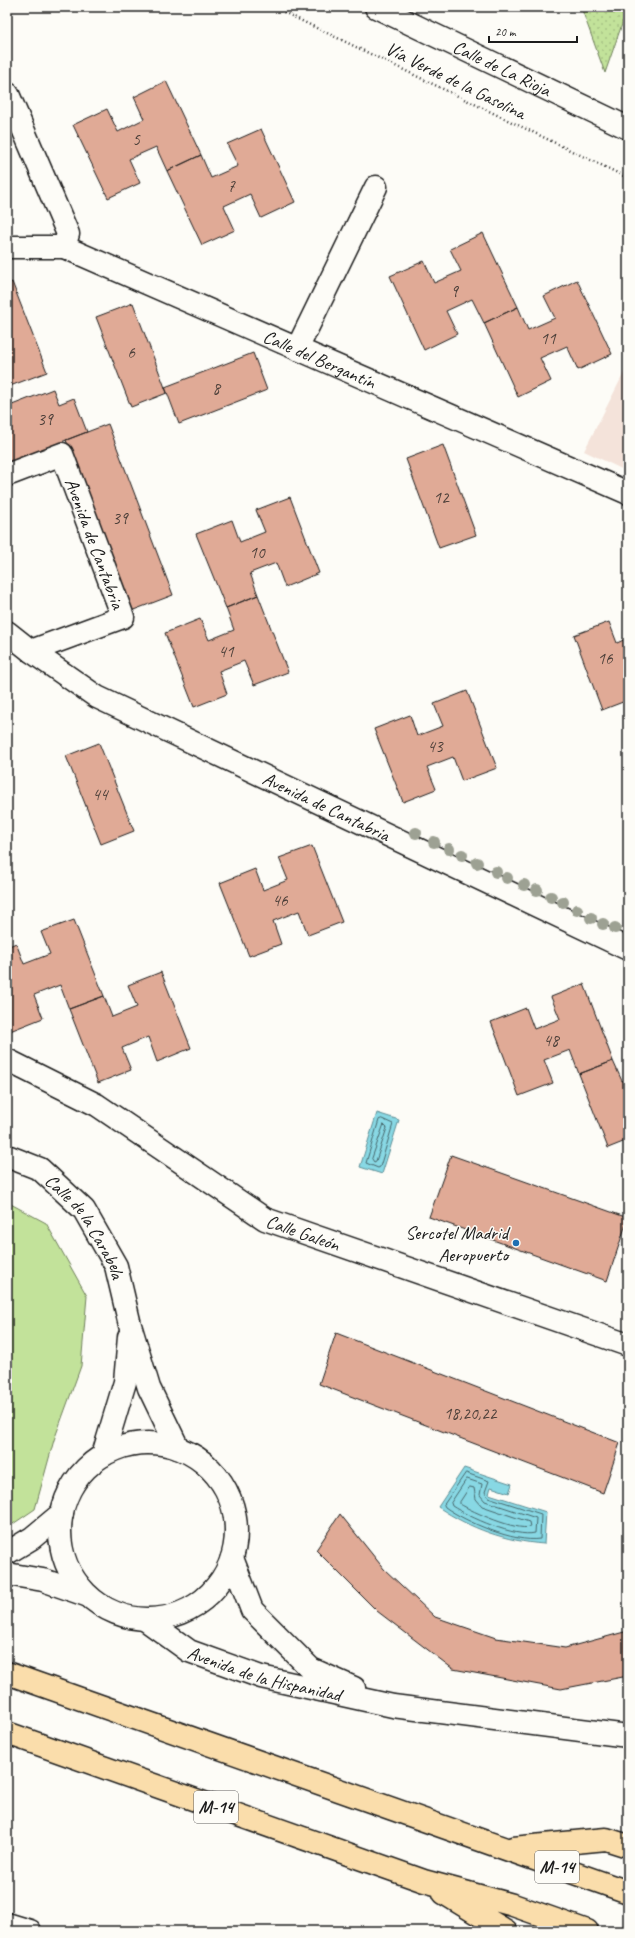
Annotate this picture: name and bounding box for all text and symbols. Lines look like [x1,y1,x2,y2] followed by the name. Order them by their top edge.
[489,18,577,44] scale bar
[495,24,517,40] text: 20 m
[449,35,556,103] street label: Calle de La Rioja
[382,37,531,126] street label: Vía Verde de la Gasolina
[132,129,141,150] house number: 5
[227,176,236,197] house number: 7
[450,281,459,302] house number: 9
[259,324,380,395] street label: Calle del Bergantín
[540,328,557,349] house number: 11
[127,342,136,363] house number: 6
[212,378,222,399] house number: 8
[37,409,54,430] house number: 39
[59,475,130,613] street label: Avenida de Cantabria
[433,487,450,508] house number: 12
[112,508,129,529] house number: 39
[249,542,266,563] house number: 10
[218,641,235,662] house number: 41
[597,648,614,669] house number: 16
[427,736,444,757] house number: 43
[259,766,395,848] street label: Avenida de Cantabria
[92,784,110,805] house number: 44
[272,890,289,911] house number: 46
[543,1030,561,1051] house number: 48
[40,1169,130,1283] street label: Calle de la Carabela
[263,1209,343,1257] street label: Calle Galeón
[405,1221,512,1267] place label: Sercotel Madrid Aeropuerto
[511,1238,521,1248] marker: Sercotel Madrid Aeropuerto
[444,1403,498,1424] house number: 18,20,22
[184,1641,347,1708] street label: Avenida de la Hispanidad
[194,1791,238,1823] road number: M-14
[535,1851,579,1883] road number: M-14

